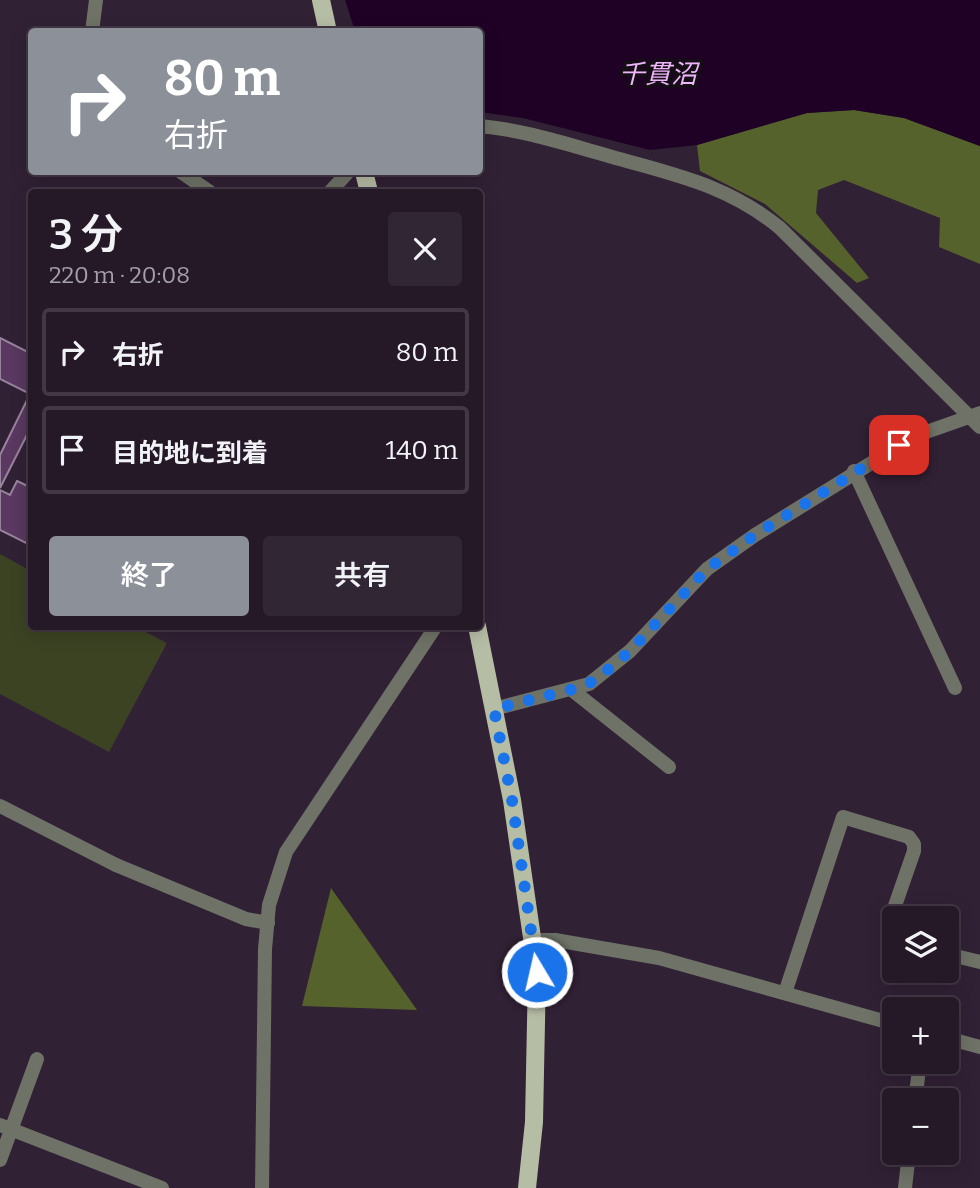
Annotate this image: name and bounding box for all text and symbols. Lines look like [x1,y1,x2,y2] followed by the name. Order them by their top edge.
[164,49,280,108] text: 80 m
[49,56,140,147] icon: right
[619,59,701,90] water label: 千貫沼
[164,116,228,154] text: 右折
[49,210,123,260] text: 3 分
[388,212,462,286] button: close
[49,261,190,289] text: 220 m · 20:08
[53,333,91,371] icon: right
[396,337,458,368] text: 80 m
[112,340,164,371] text: 右折
[869,415,929,475] pin
[880,426,918,464] icon: arrive
[53,431,91,469] icon: arrive
[386,435,458,466] text: 140 m
[112,438,268,469] text: 目的地に到着
[49,536,249,616] button: 終了
[263,536,462,616] button: 共有
[882,906,959,1165] map controls
[882,906,959,983] button: layers
[500,935,574,1009] position arrow
[882,997,959,1074] button: +
[882,1088,959,1165] button: −

